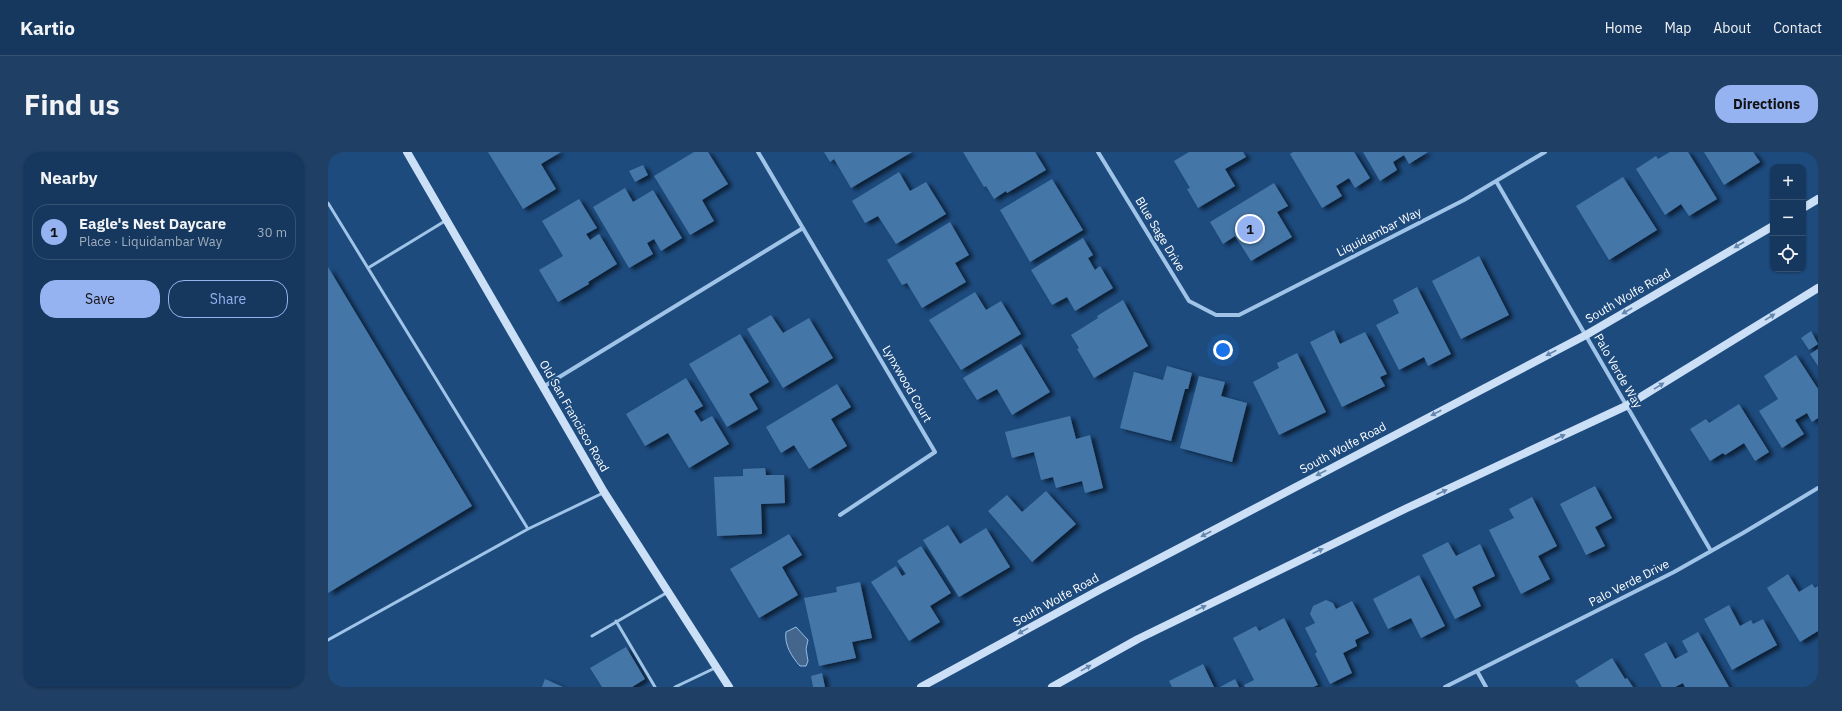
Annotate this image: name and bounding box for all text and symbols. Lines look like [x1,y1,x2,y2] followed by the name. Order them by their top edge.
[20,16,75,40] text: Kartio
[1605,19,1642,37] text: Home
[1664,19,1691,37] text: Map
[1713,19,1751,37] text: About
[1773,19,1822,37] text: Contact
[1715,85,1818,123] button: Directions
[24,86,120,123] text: Find us
[1770,164,1806,272] map controls
[1770,164,1806,200] button: +
[40,167,98,189] text: Nearby
[1132,194,1189,274] street label: Blue Sage Drive
[1770,200,1806,236] button: −
[1334,204,1424,259] street label: Liquidambar Way
[79,214,226,233] text: Eagle's Nest Daycare
[1237,214,1263,244] pin: 1
[50,224,58,241] text: 1
[257,224,287,241] text: 30 m
[79,233,222,250] text: Place · Liquidambar Way
[1770,236,1806,272] button: locate
[1733,242,1745,249] one-way arrow
[1583,265,1673,326] street label: South Wolfe Road
[40,280,160,318] button: Save
[168,280,288,318] button: Share
[1621,307,1633,314] one-way arrow
[1764,314,1776,321] one-way arrow
[1591,331,1646,411] street label: Palo Verde Way
[1213,340,1233,360] your location
[879,343,936,425] street label: Lynxwood Court
[1545,349,1557,356] one-way arrow
[536,357,613,474] street label: Old San Francisco Road
[1654,382,1665,389] one-way arrow
[1430,410,1442,416] one-way arrow
[1297,418,1389,477] street label: South Wolfe Road
[1554,434,1566,440] one-way arrow
[1315,470,1327,477] one-way arrow
[1436,489,1448,495] one-way arrow
[1200,531,1212,537] one-way arrow
[1313,548,1324,554] one-way arrow
[1586,556,1672,609] street label: Palo Verde Drive
[1010,570,1101,629] street label: South Wolfe Road
[1196,605,1207,611] one-way arrow
[1017,628,1029,635] one-way arrow
[1080,664,1092,671] one-way arrow

